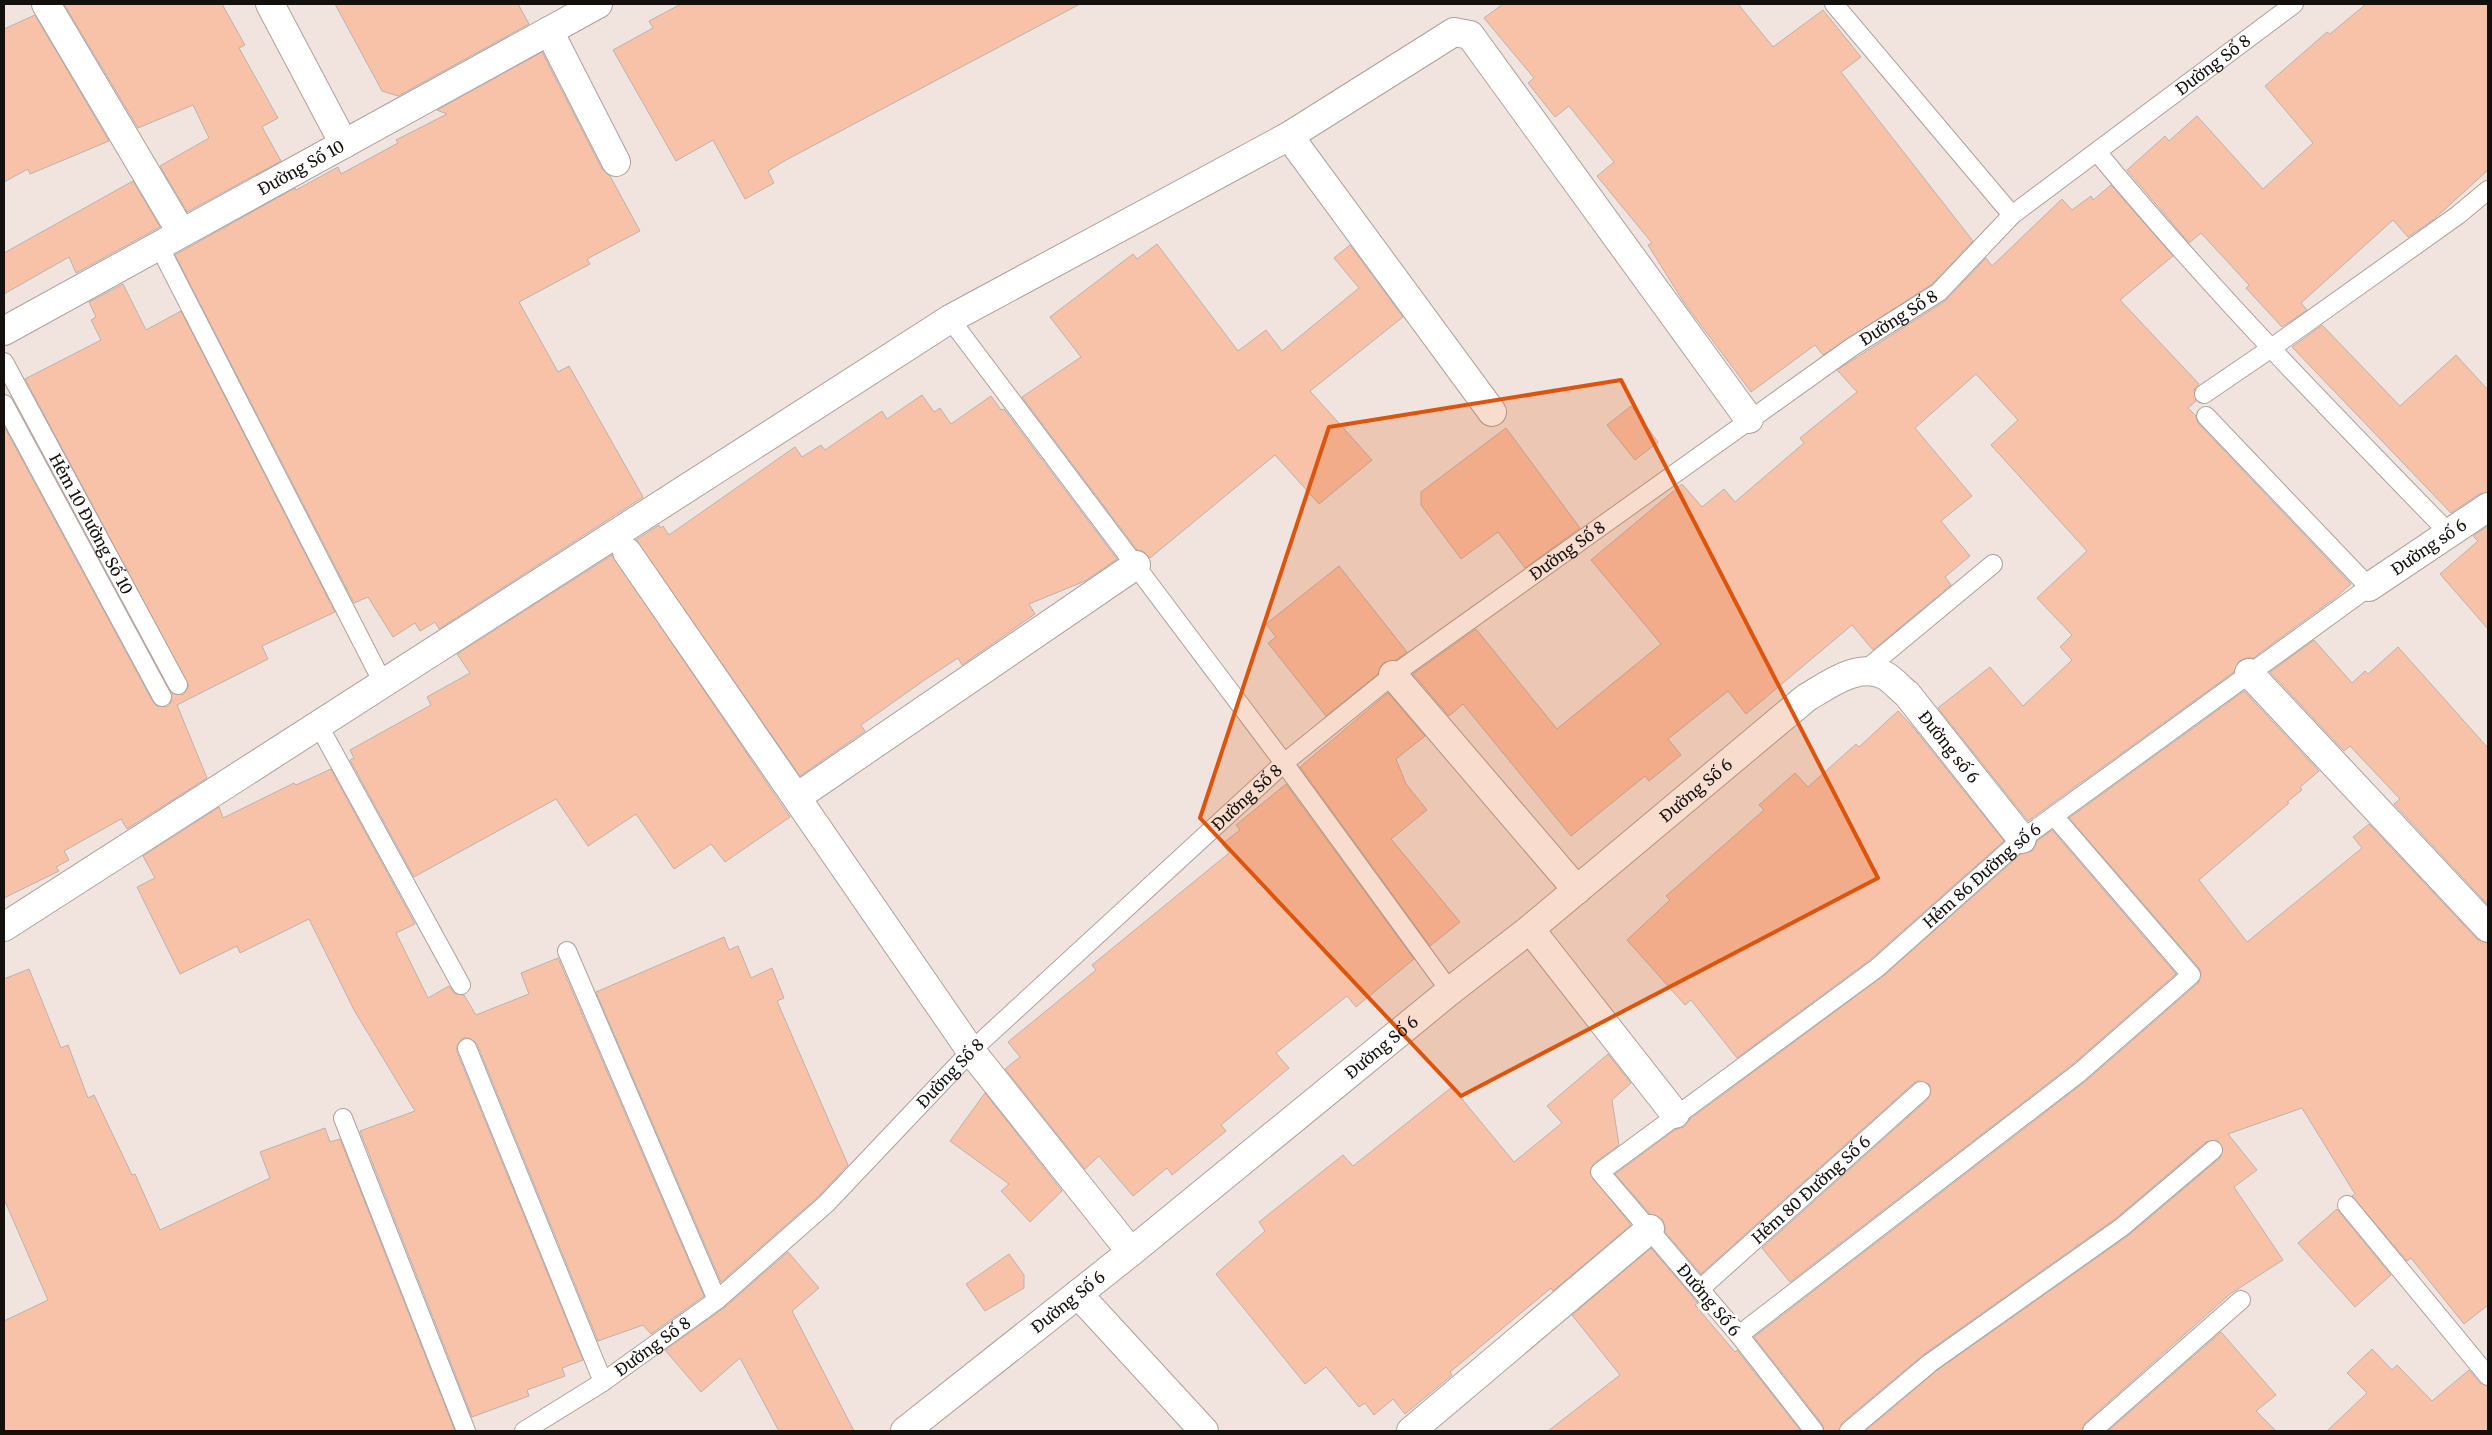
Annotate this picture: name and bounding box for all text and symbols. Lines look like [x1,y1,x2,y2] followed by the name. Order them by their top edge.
[2172,30,2254,99] street label: Đường Số 8
[254,136,348,199] street label: Đường Số 10
[1856,286,1941,350] street label: Đường Số 8
[45,450,137,598] street label: Hẻm 10 Đường Số 10
[2387,514,2471,579] street label: Đường số 6
[1526,517,1609,584] street label: Đường Số 8
[1914,707,1984,787] street label: Đường số 6
[1656,754,1736,826] street label: Đường Số 6
[1207,760,1286,835] street label: Đường Số 8
[1919,818,2045,932] street label: Hẻm 86 Đường số 6
[1341,1011,1422,1083] street label: Đường Số 6
[912,1034,988,1112] street label: Đường Số 8
[1747,1131,1875,1248] street label: Hẻm 80 Đường Số 6
[1673,1260,1745,1341] street label: Đường Số 6
[1027,1266,1109,1337] street label: Đường Số 6
[611,1312,694,1380] street label: Đường Số 8

